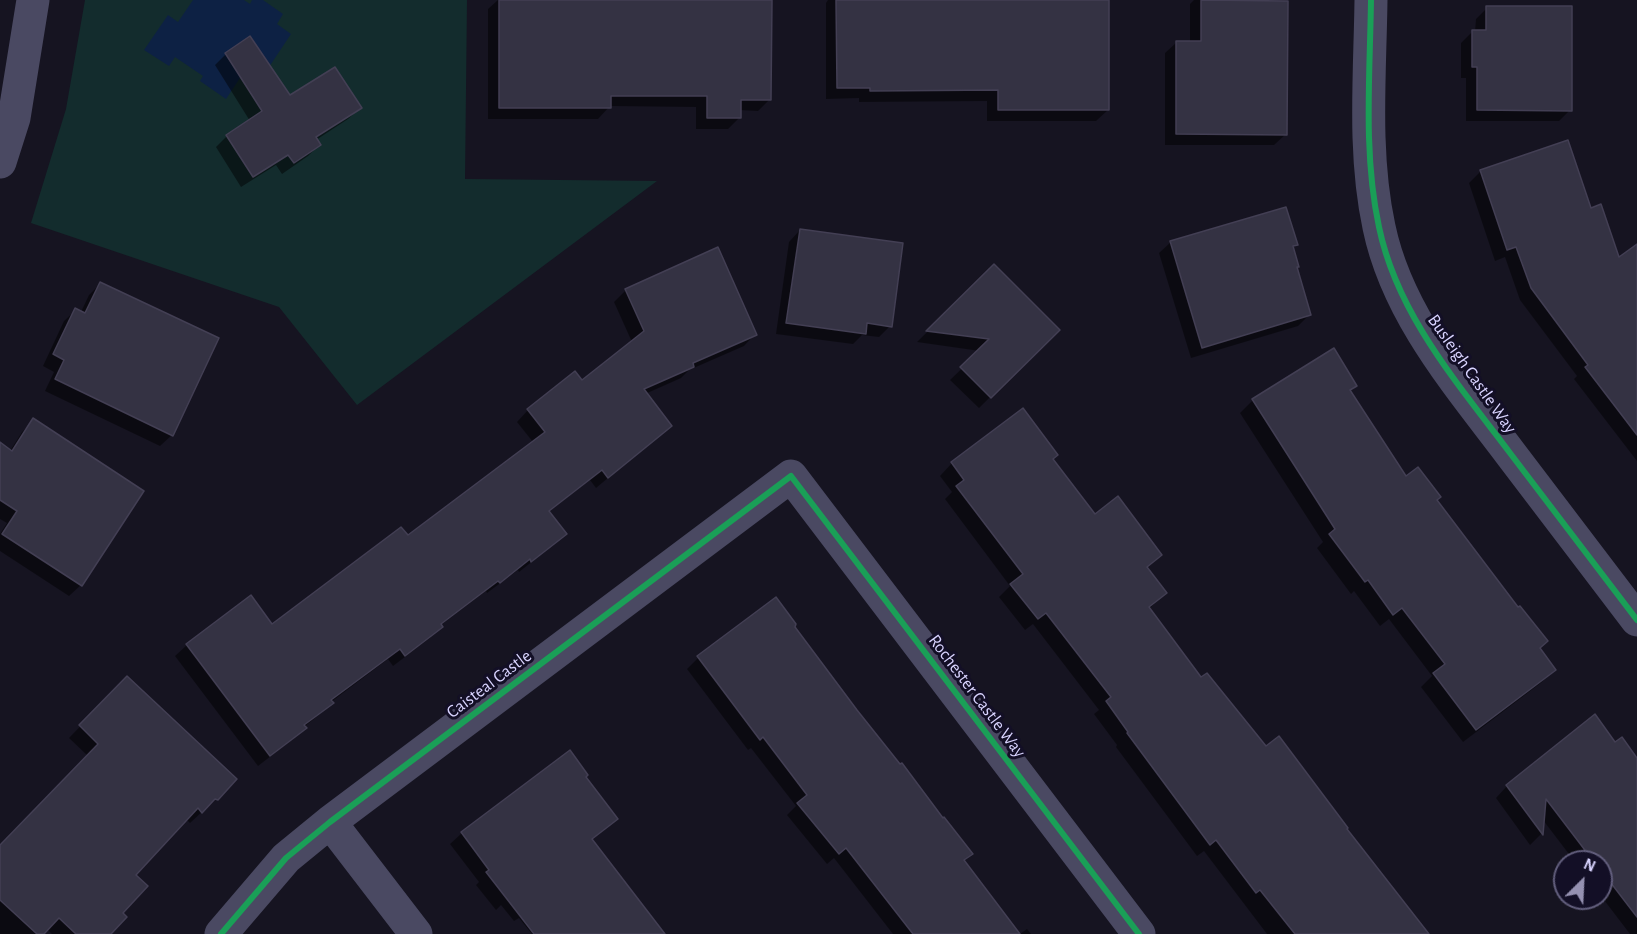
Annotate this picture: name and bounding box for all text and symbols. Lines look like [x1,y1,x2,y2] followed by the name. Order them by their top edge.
[1423,310,1521,438] street label: Busleigh Castle Way
[924,630,1030,762] street label: Rochester Castle Way
[442,645,536,723] street label: Caisteal Castle
[1553,850,1613,910] north arrow
[1581,856,1598,875] text: N

